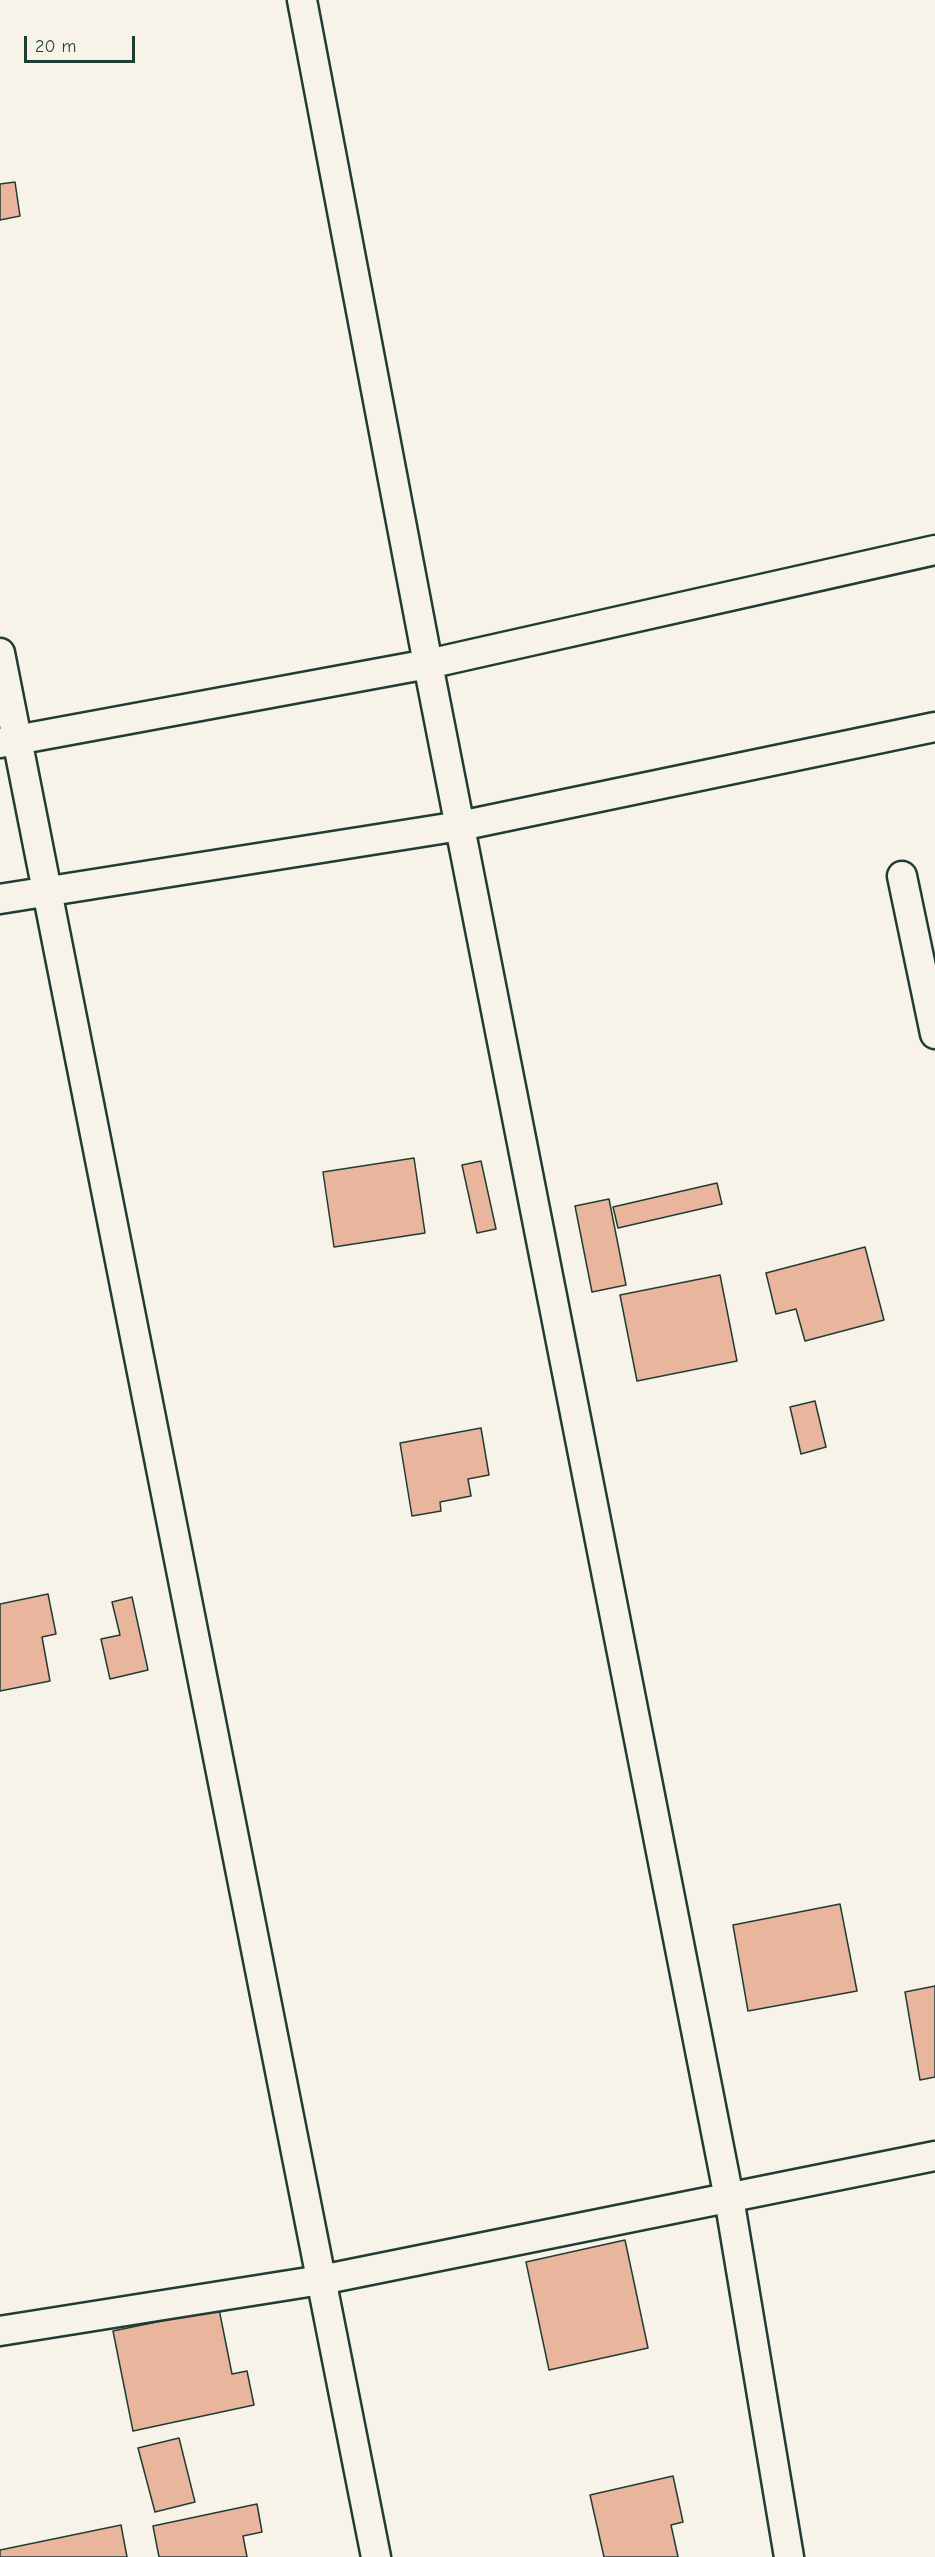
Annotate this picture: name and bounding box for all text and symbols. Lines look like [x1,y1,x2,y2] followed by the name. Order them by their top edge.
[27,24,138,62] scale bar
[35,36,76,57] text: 20 m

